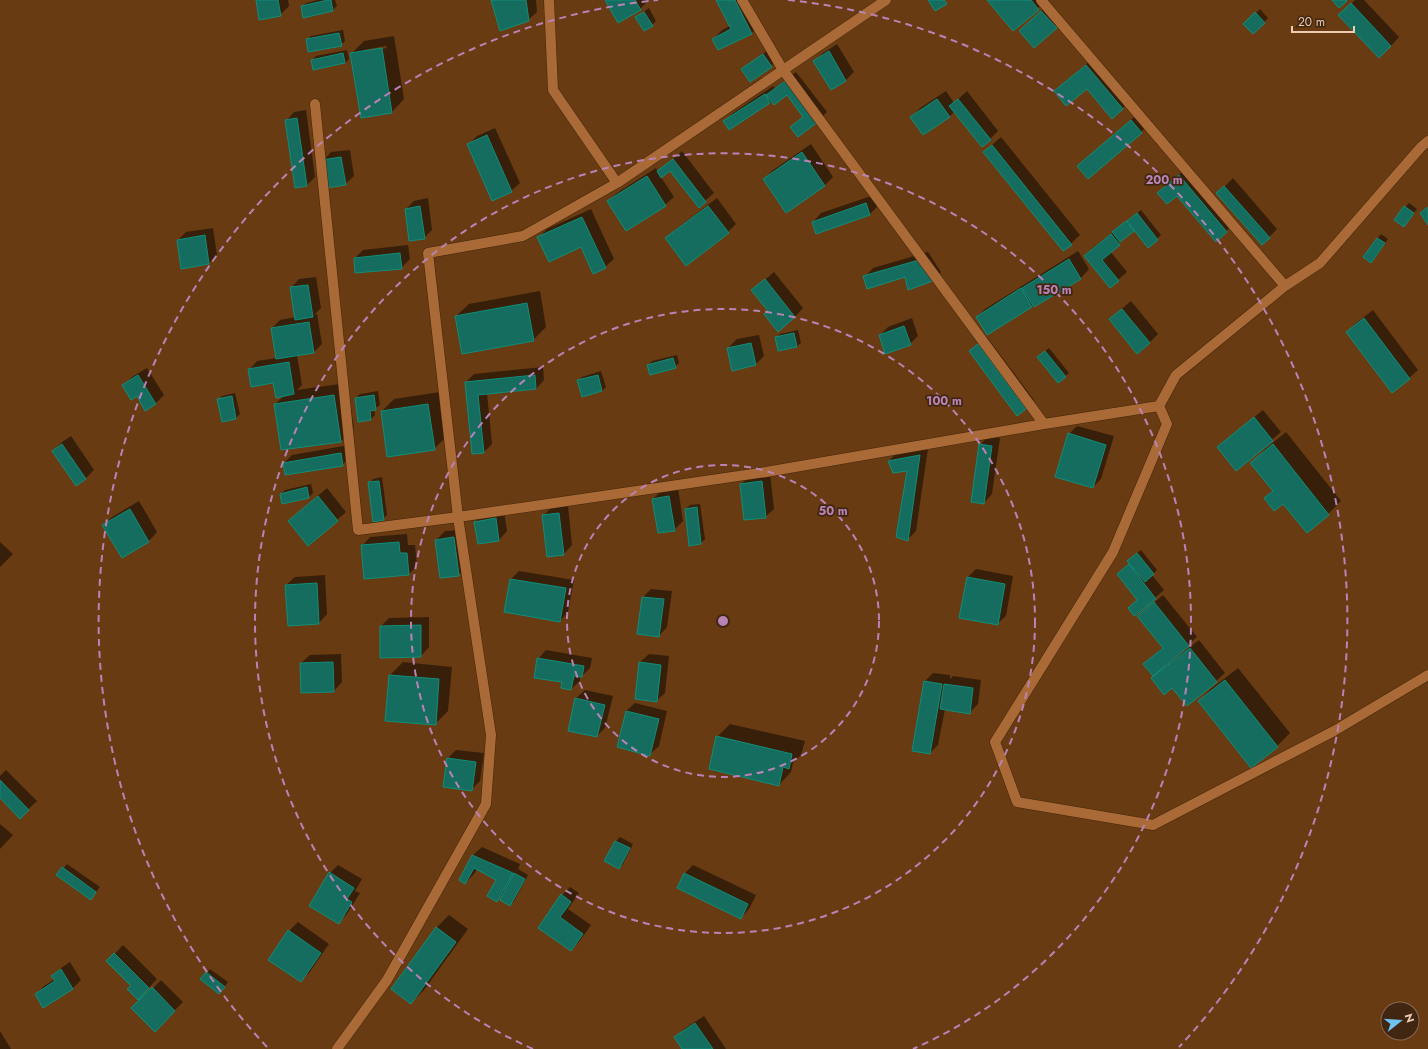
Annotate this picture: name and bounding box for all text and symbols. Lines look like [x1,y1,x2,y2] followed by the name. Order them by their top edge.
[1292,8,1354,34] scale bar
[1298,13,1325,31] text: 20 m
[1145,171,1183,189] text: 200 m
[1036,281,1072,299] text: 150 m
[926,392,962,410] text: 100 m
[818,502,848,520] text: 50 m
[716,614,730,628] centre of rings
[1380,1001,1420,1041] north arrow
[1401,1012,1418,1025] text: N

